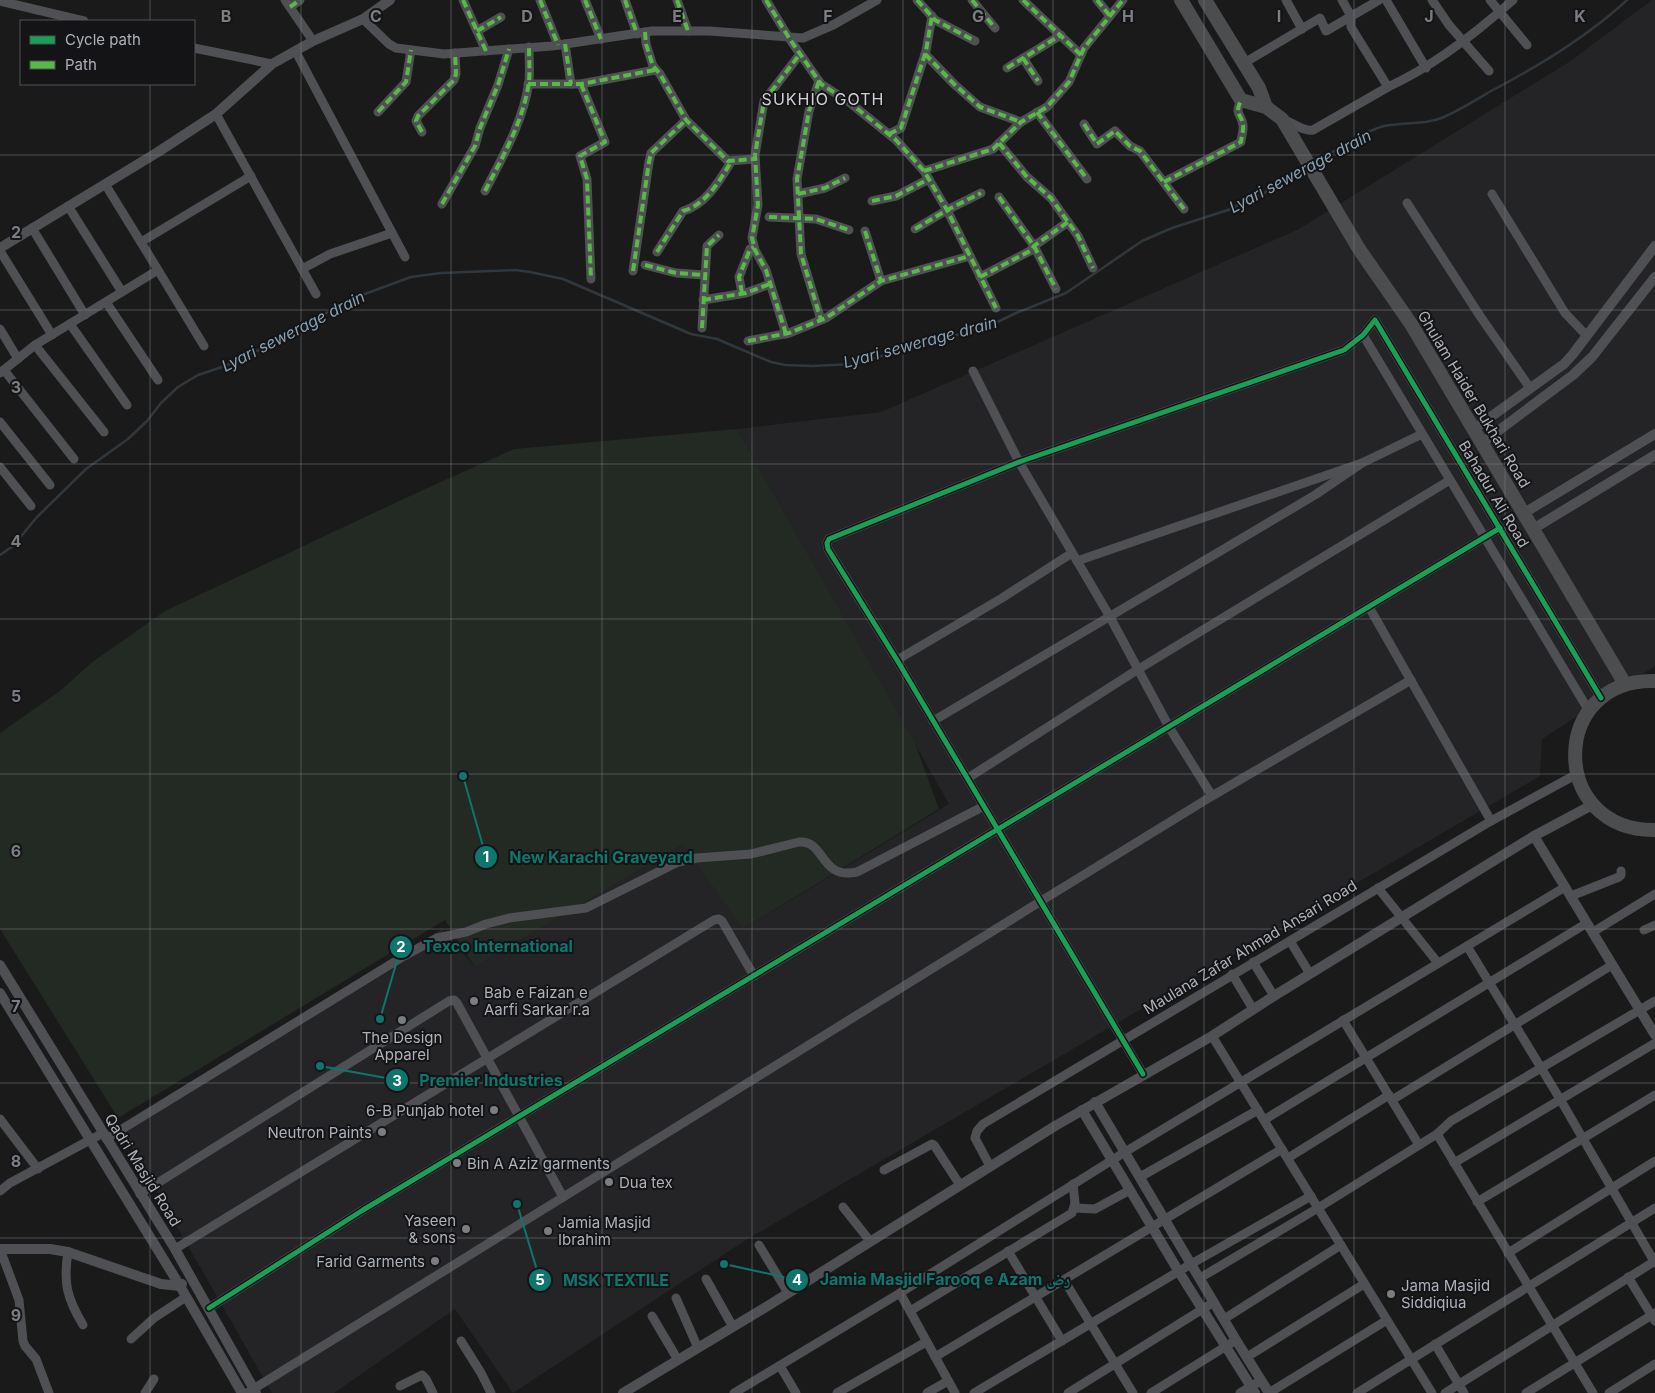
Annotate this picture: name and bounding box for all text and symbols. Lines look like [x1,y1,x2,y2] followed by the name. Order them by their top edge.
[221,6,231,26] text: B
[370,6,382,26] text: C
[521,6,533,26] text: D
[672,6,682,26] text: E
[823,6,833,26] text: F
[972,6,984,26] text: G
[1122,6,1134,26] text: H
[1277,6,1281,26] text: I
[1424,6,1434,26] text: J
[1574,6,1586,26] text: K
[20,20,195,85] legend
[65,30,141,49] text: Cycle path
[65,55,97,74] text: Path
[762,89,884,109] district label: SUKHIO GOTH
[1225,125,1375,217] water label: Lyari sewerage drain
[11,222,21,242] text: 2
[218,286,368,376] water label: Lyari sewerage drain
[1413,307,1535,491] street label: Ghulam Haider Bukhari Road
[841,312,999,372] water label: Lyari sewerage drain
[11,377,21,397] text: 3
[1455,437,1533,551] street label: Bahadur Ali Road
[11,531,22,551] text: 4
[11,686,21,706] text: 5
[11,841,21,861] text: 6
[474,841,703,872] callout: New Karachi Graveyard
[483,847,489,866] text: 1
[509,847,693,867] text: New Karachi Graveyard
[1140,876,1360,1018] street label: Maulana Zafar Ahmad Ansari Road
[388,931,583,962] callout: Texco International
[423,936,573,956] text: Texco International
[396,937,406,956] text: 2
[484,983,590,1019] place label: Bab e Faizan e Aarfi Sarkar r.a
[468,995,480,1007] marker: Bab e Faizan e Aarfi Sarkar r.a
[11,996,21,1016] text: 7
[396,1014,408,1026] marker: The Design Apparel
[362,1028,442,1064] place label: The Design Apparel
[385,1065,573,1096] callout: Premier Industries
[419,1070,563,1090] text: Premier Industries
[392,1071,402,1090] text: 3
[366,1101,484,1120] place label: 6-B Punjab hotel
[488,1104,500,1116] marker: 6-B Punjab hotel
[101,1110,185,1230] street label: Qadri Masjid Road
[268,1123,372,1142] place label: Neutron Paints
[376,1126,388,1138] marker: Neutron Paints
[11,1151,21,1171] text: 8
[467,1154,610,1173] place label: Bin A Aziz garments
[451,1157,463,1169] marker: Bin A Aziz garments
[619,1173,673,1192] place label: Dua tex
[603,1176,615,1188] marker: Dua tex
[404,1211,456,1247] place label: Yaseen & sons
[558,1213,651,1249] place label: Jamia Masjid Ibrahim
[460,1223,472,1235] marker: Yaseen & sons
[542,1225,554,1237] marker: Jamia Masjid Ibrahim
[316,1252,425,1271] place label: Farid Garments
[429,1255,441,1267] marker: Farid Garments
[528,1264,679,1295] callout: MSK TEXTILE
[784,1264,1080,1295] callout: Jamia Masjid Farooq e Azam رض
[820,1269,1070,1289] text: Jamia Masjid Farooq e Azam رض
[535,1270,545,1289] text: 5
[563,1270,669,1290] text: MSK TEXTILE
[792,1270,802,1289] text: 4
[1401,1276,1490,1312] place label: Jama Masjid Siddiqiua
[1385,1288,1397,1300] marker: Jama Masjid Siddiqiua
[11,1305,21,1325] text: 9

